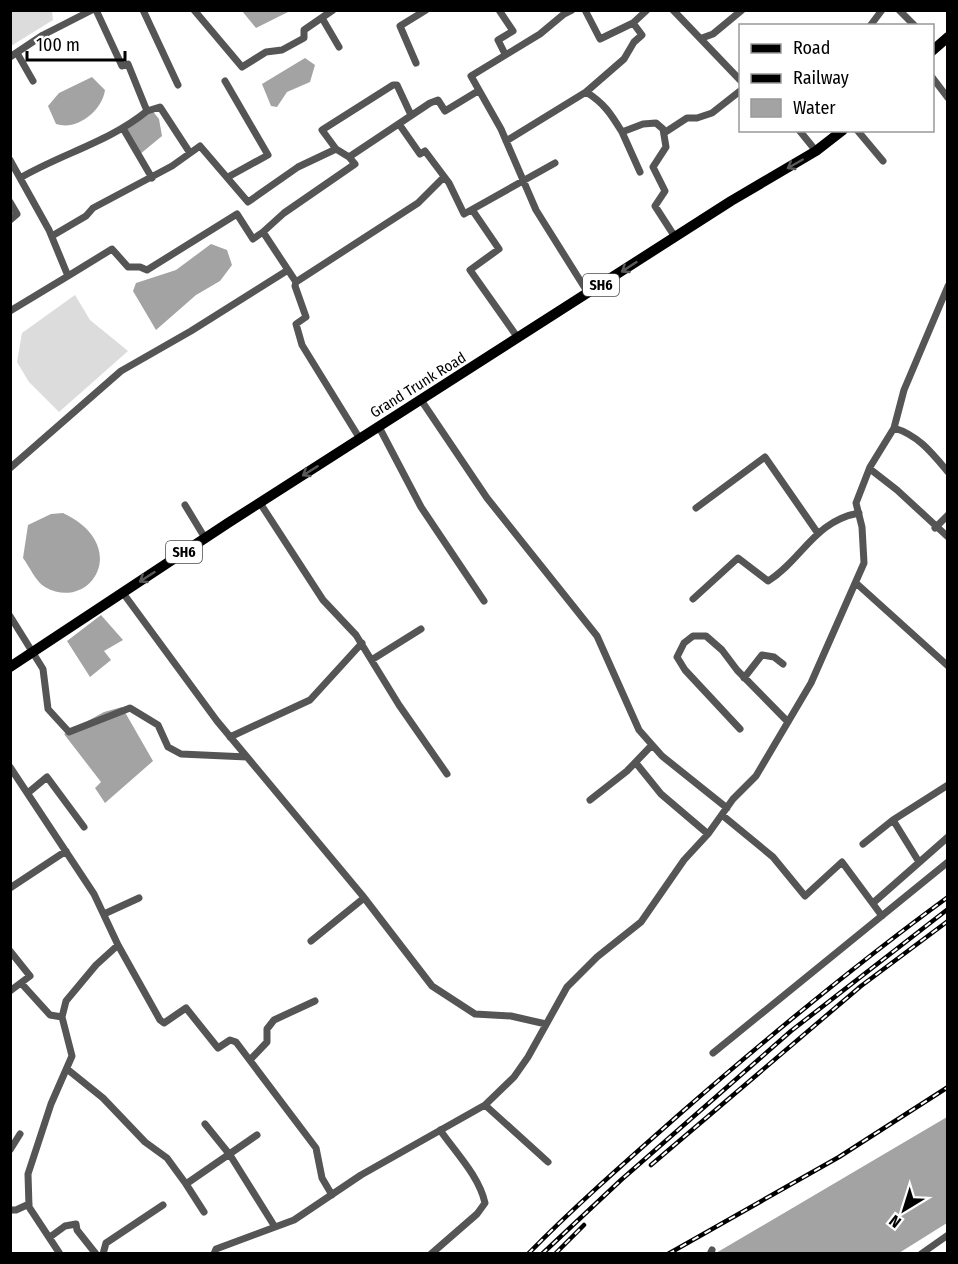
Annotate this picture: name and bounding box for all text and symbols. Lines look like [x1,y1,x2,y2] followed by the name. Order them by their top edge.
[27,24,124,62] scale bar
[739,24,934,132] legend
[36,34,80,56] text: 100 m
[793,37,830,59] text: Road
[793,67,849,89] text: Railway
[793,97,836,119] text: Water
[786,158,803,170] one-way arrow
[621,261,638,273] one-way arrow
[583,274,619,296] road number: SH6
[367,348,469,422] street label: Grand Trunk Road
[302,465,319,477] one-way arrow
[166,541,202,563] road number: SH6
[139,571,155,583] one-way arrow
[874,1180,934,1240] north arrow
[885,1211,905,1232] text: N

